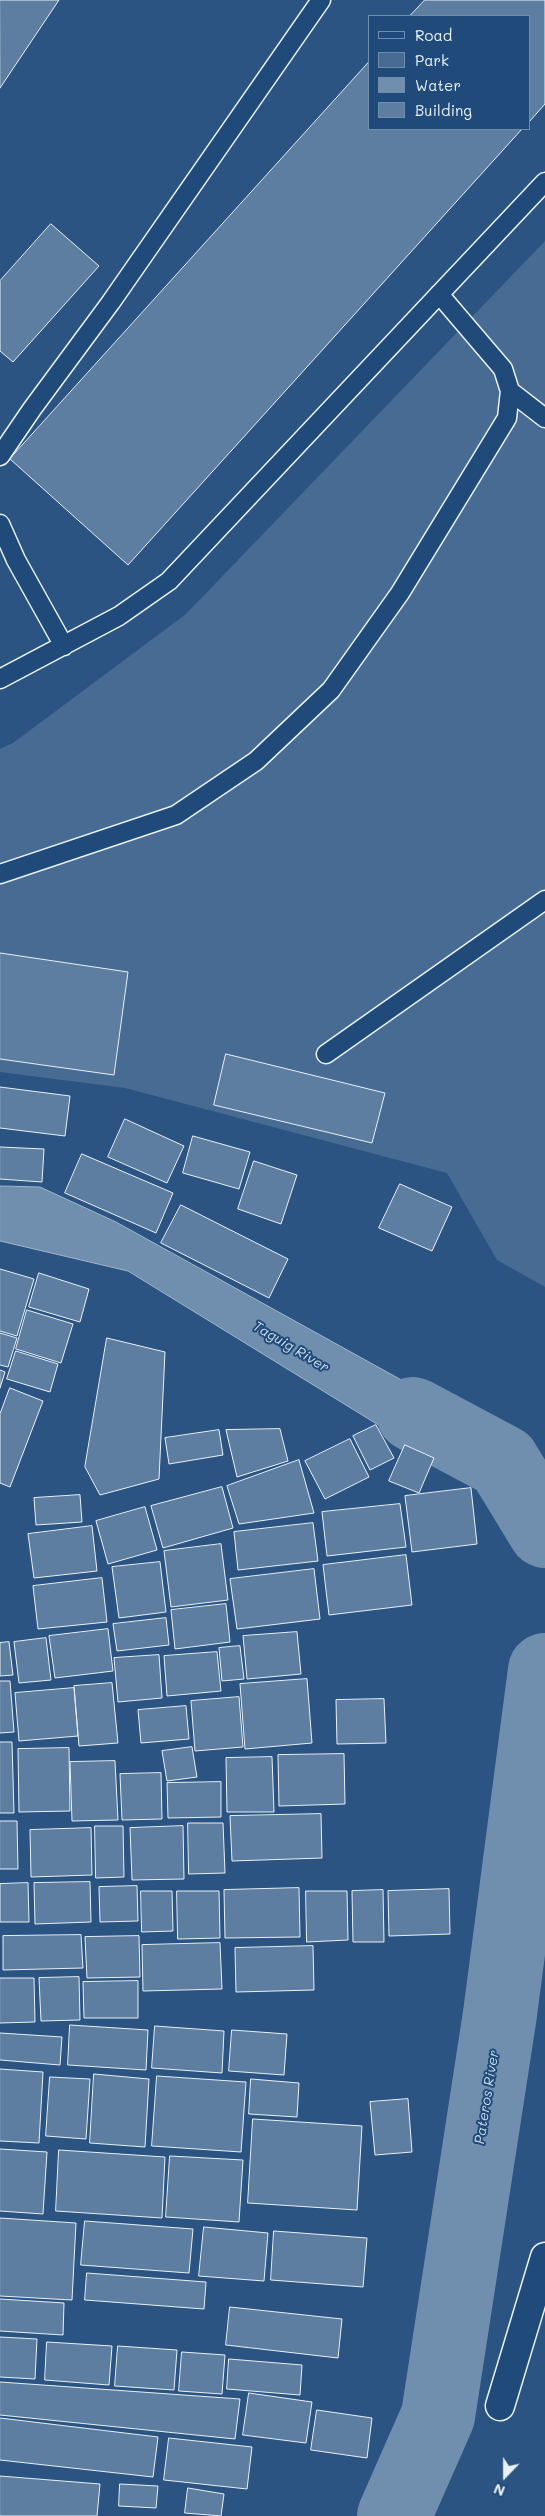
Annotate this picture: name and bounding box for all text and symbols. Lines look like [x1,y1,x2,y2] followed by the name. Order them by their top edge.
[368,15,530,130] legend
[415,25,452,45] text: Road
[415,50,449,70] text: Park
[415,75,461,95] text: Water
[415,100,472,120] text: Building
[250,1318,332,1376] water label: Taguig River
[471,2049,503,2145] water label: Pateros River
[480,2451,530,2501] north arrow
[491,2480,508,2501] text: N

